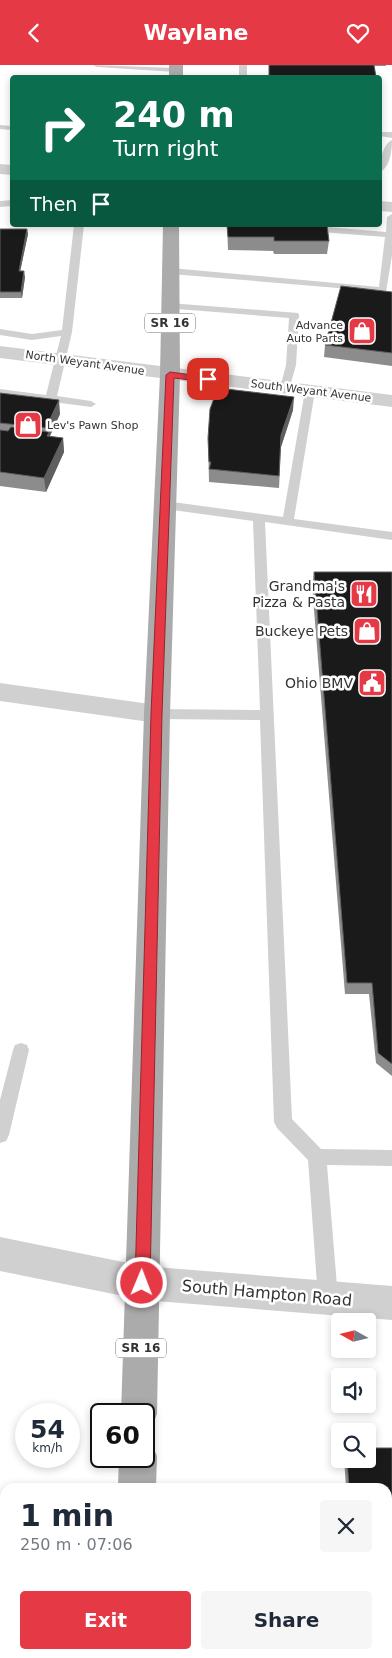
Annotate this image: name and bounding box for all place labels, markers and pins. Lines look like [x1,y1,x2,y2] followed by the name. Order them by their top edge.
[347,316,377,346] shop icon: Advance Auto Parts
[287,319,343,345] place label: Advance Auto Parts
[187,358,229,400] pin
[13,410,43,440] shop icon: Lev's Pawn Shop
[47,419,138,432] place label: Lev's Pawn Shop
[252,578,345,610] place label: Grandma's Pizza & Pasta
[349,579,379,609] restaurant icon: Grandma's Pizza & Pasta
[352,616,382,646] shop icon: Buckeye Pets
[255,623,348,639] place label: Buckeye Pets
[357,668,387,698] public building icon: Ohio BMV
[285,675,353,691] place label: Ohio BMV

